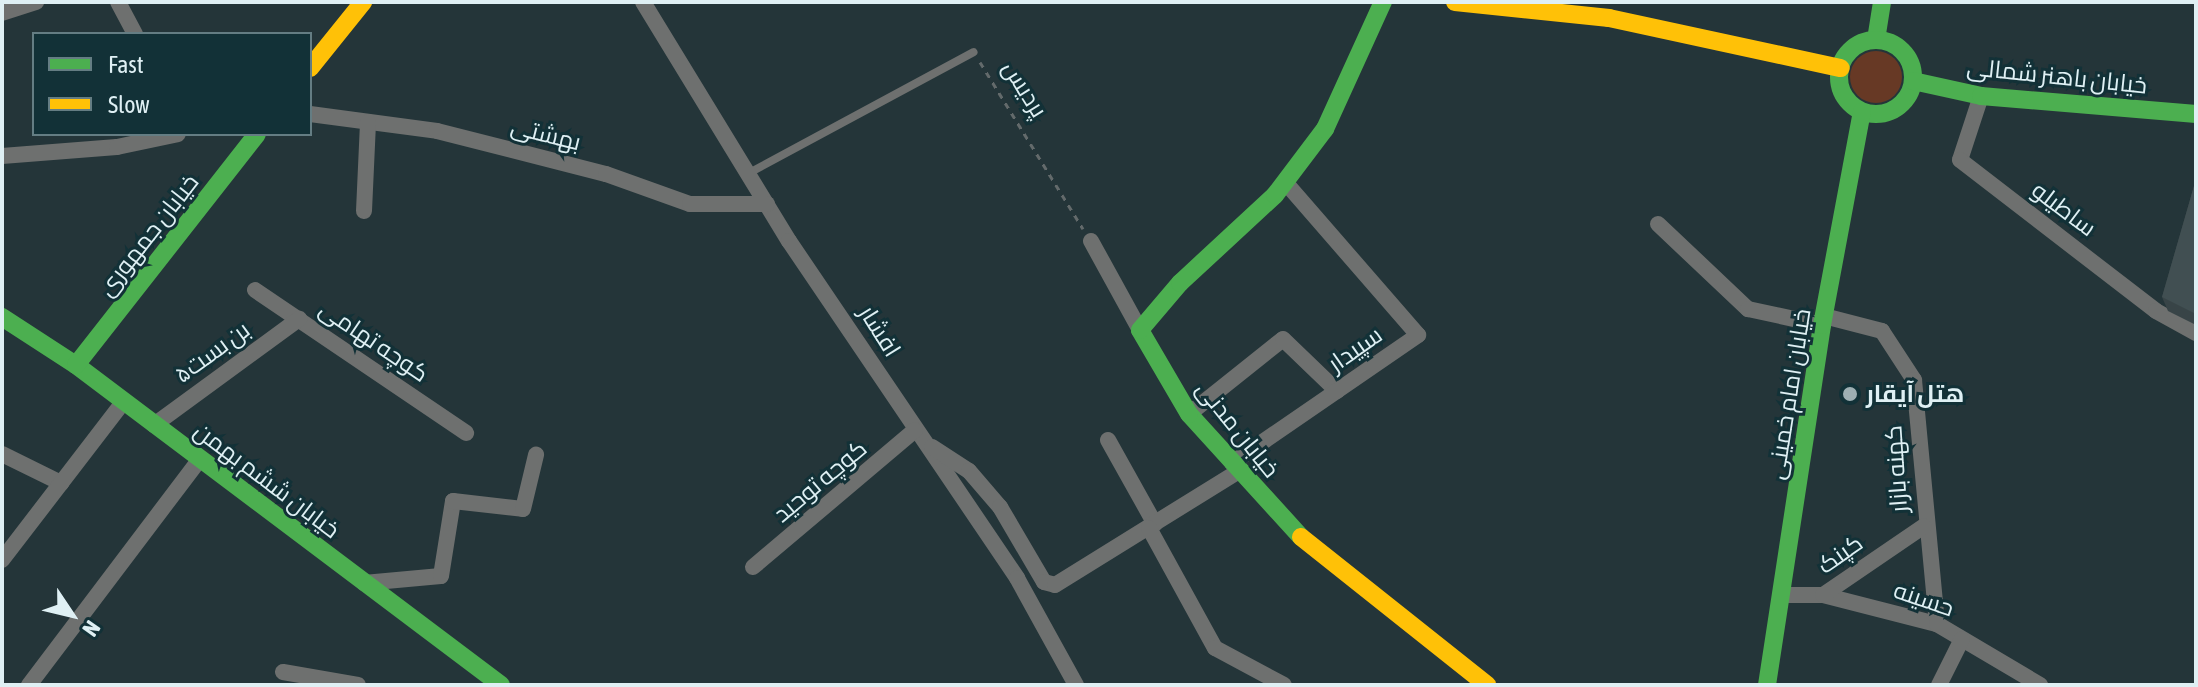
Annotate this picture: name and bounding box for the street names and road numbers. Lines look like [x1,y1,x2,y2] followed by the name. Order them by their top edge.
[1965,52,2149,100] street label: خیابان باهنر شمالی
[996,55,1054,123] street label: پردیس
[508,111,584,157] street label: بهشتی
[91,168,205,302] street label: خیابان جمهوری
[2026,176,2102,242] street label: ساطیلو
[314,294,434,388] street label: کوچه تهامی
[853,300,907,362] street label: افشار
[1761,307,1817,481] street label: خیابان امام خمینی
[169,315,255,389] street label: بن بست۵
[1322,320,1388,378] street label: سپیدار
[1190,375,1286,483] street label: خیابان مدنی
[188,416,346,544] street label: خیابان ششم بهمن
[1879,424,1913,514] street label: کهنه بازار
[768,434,872,528] street label: کوچه توحید
[1812,528,1868,580] street label: کپنک
[1890,575,1958,623] street label: حسینه

